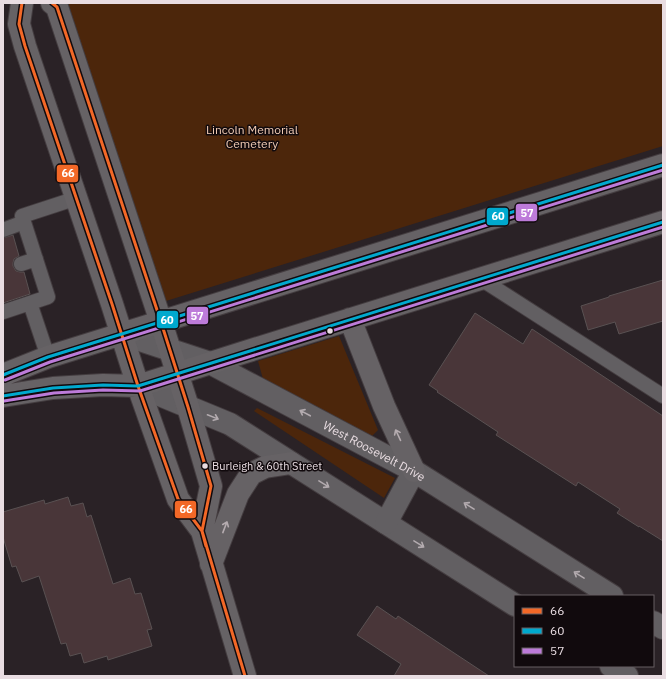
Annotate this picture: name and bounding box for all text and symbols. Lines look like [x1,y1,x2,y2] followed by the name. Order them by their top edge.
[206,122,298,151] park label: Lincoln Memorial Cemetery
[56,164,79,183] line badge: 66
[61,166,75,180] text: 66
[515,203,538,222] line badge: 57
[520,206,534,220] text: 57
[486,207,509,226] line badge: 60
[491,209,505,223] text: 60
[186,306,209,325] line badge: 57
[190,309,204,323] text: 57
[156,310,179,329] line badge: 60
[160,313,174,327] text: 60
[325,326,335,336] unlabelled marker
[299,409,311,417] one-way arrow
[207,414,219,422] one-way arrow
[321,417,429,484] street label: West Roosevelt Drive
[393,430,401,442] one-way arrow
[212,459,322,473] place label: Burleigh & 60th Street
[200,461,210,471] marker: Burleigh & 60th Street
[319,480,330,488] one-way arrow
[174,500,197,519] line badge: 66
[463,501,475,509] one-way arrow
[179,502,193,516] text: 66
[222,522,230,534] one-way arrow
[413,540,424,548] one-way arrow
[574,571,585,579] one-way arrow
[514,595,654,667] legend
[550,603,564,618] text: 66
[550,623,564,638] text: 60
[550,643,564,658] text: 57

